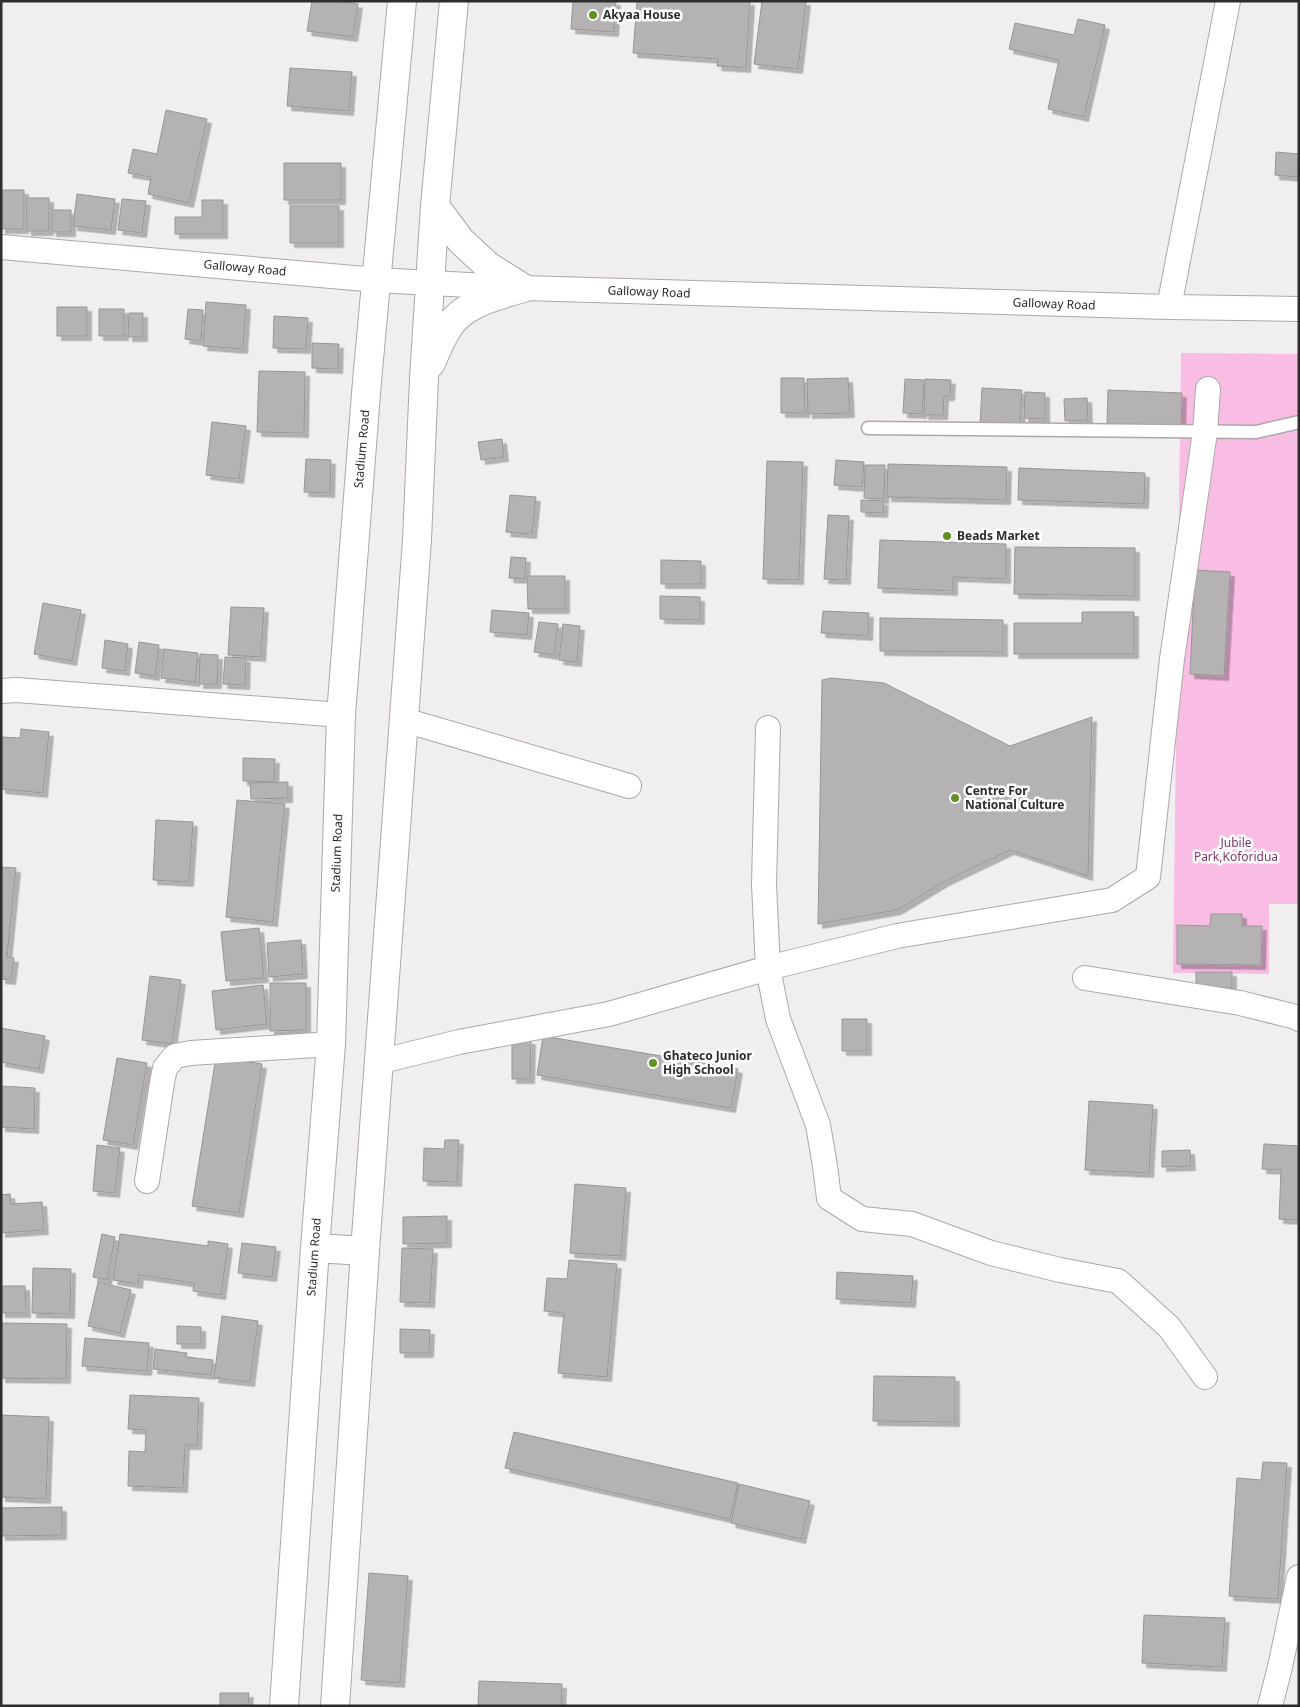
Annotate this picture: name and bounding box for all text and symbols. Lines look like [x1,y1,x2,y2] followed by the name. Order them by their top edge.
[603,6,681,23] place label: Akyaa House
[587,9,599,21] marker: Akyaa House
[203,255,287,280] street label: Galloway Road
[607,282,691,301] street label: Galloway Road
[1012,294,1096,313] street label: Galloway Road
[350,409,373,489] street label: Stadium Road
[957,527,1040,544] place label: Beads Market
[941,530,953,542] marker: Beads Market
[965,782,1064,813] place label: Centre For National Culture
[949,792,961,804] marker: Centre For National Culture
[327,813,346,893] street label: Stadium Road
[1194,834,1278,865] park label: Jubile Park,Koforidua
[663,1047,753,1078] place label: Ghateco Junior High School
[647,1057,659,1069] marker: Ghateco Junior High School
[302,1217,325,1297] street label: Stadium Road

